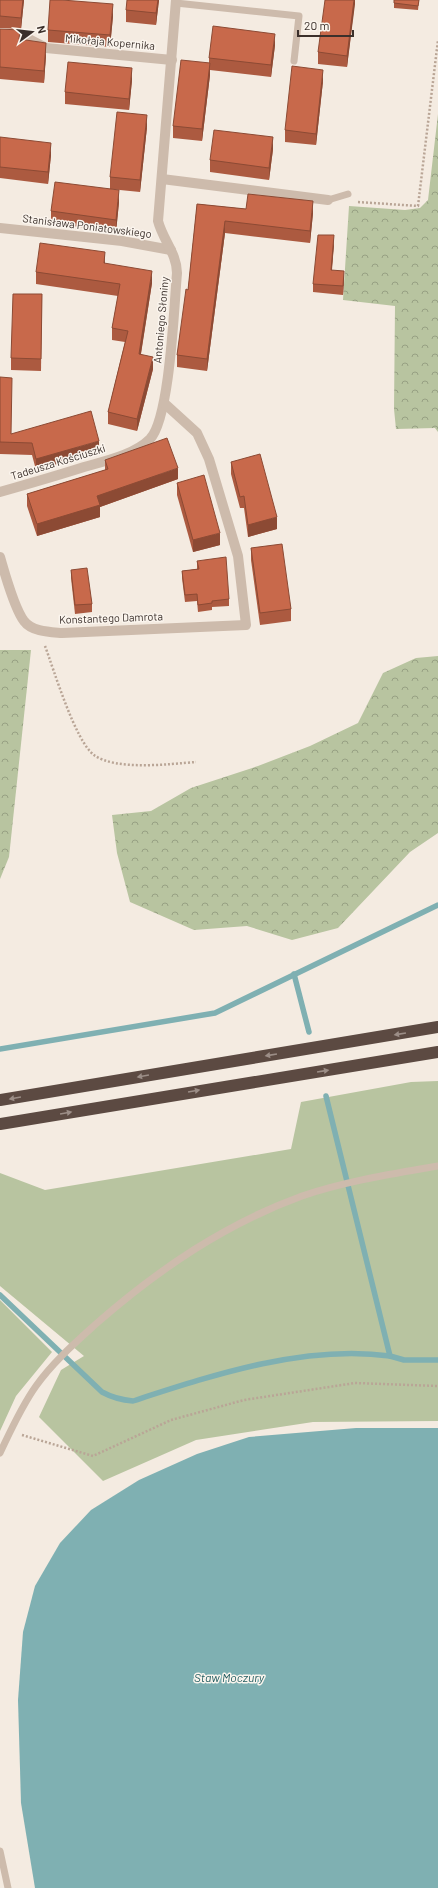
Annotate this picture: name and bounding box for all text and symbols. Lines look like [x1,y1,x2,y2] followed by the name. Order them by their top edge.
[12,12,52,52] north arrow
[298,12,353,38] scale bar
[304,18,330,32] text: 20 m
[35,24,49,35] text: N
[65,31,155,52] street label: Mikołaja Kopernika
[22,211,152,240] street label: Stanisława Poniatowskiego
[150,276,171,364] street label: Antoniego Słoniny
[9,441,107,482] street label: Tadeusza Kościuszki
[59,609,163,626] street label: Konstantego Damrota
[393,1031,406,1037] one-way arrow
[265,1052,277,1058] one-way arrow
[317,1068,329,1074] one-way arrow
[137,1074,149,1080] one-way arrow
[188,1088,200,1094] one-way arrow
[9,1095,21,1101] one-way arrow
[60,1110,72,1116] one-way arrow
[194,1670,265,1684] water label: Staw Moczury

